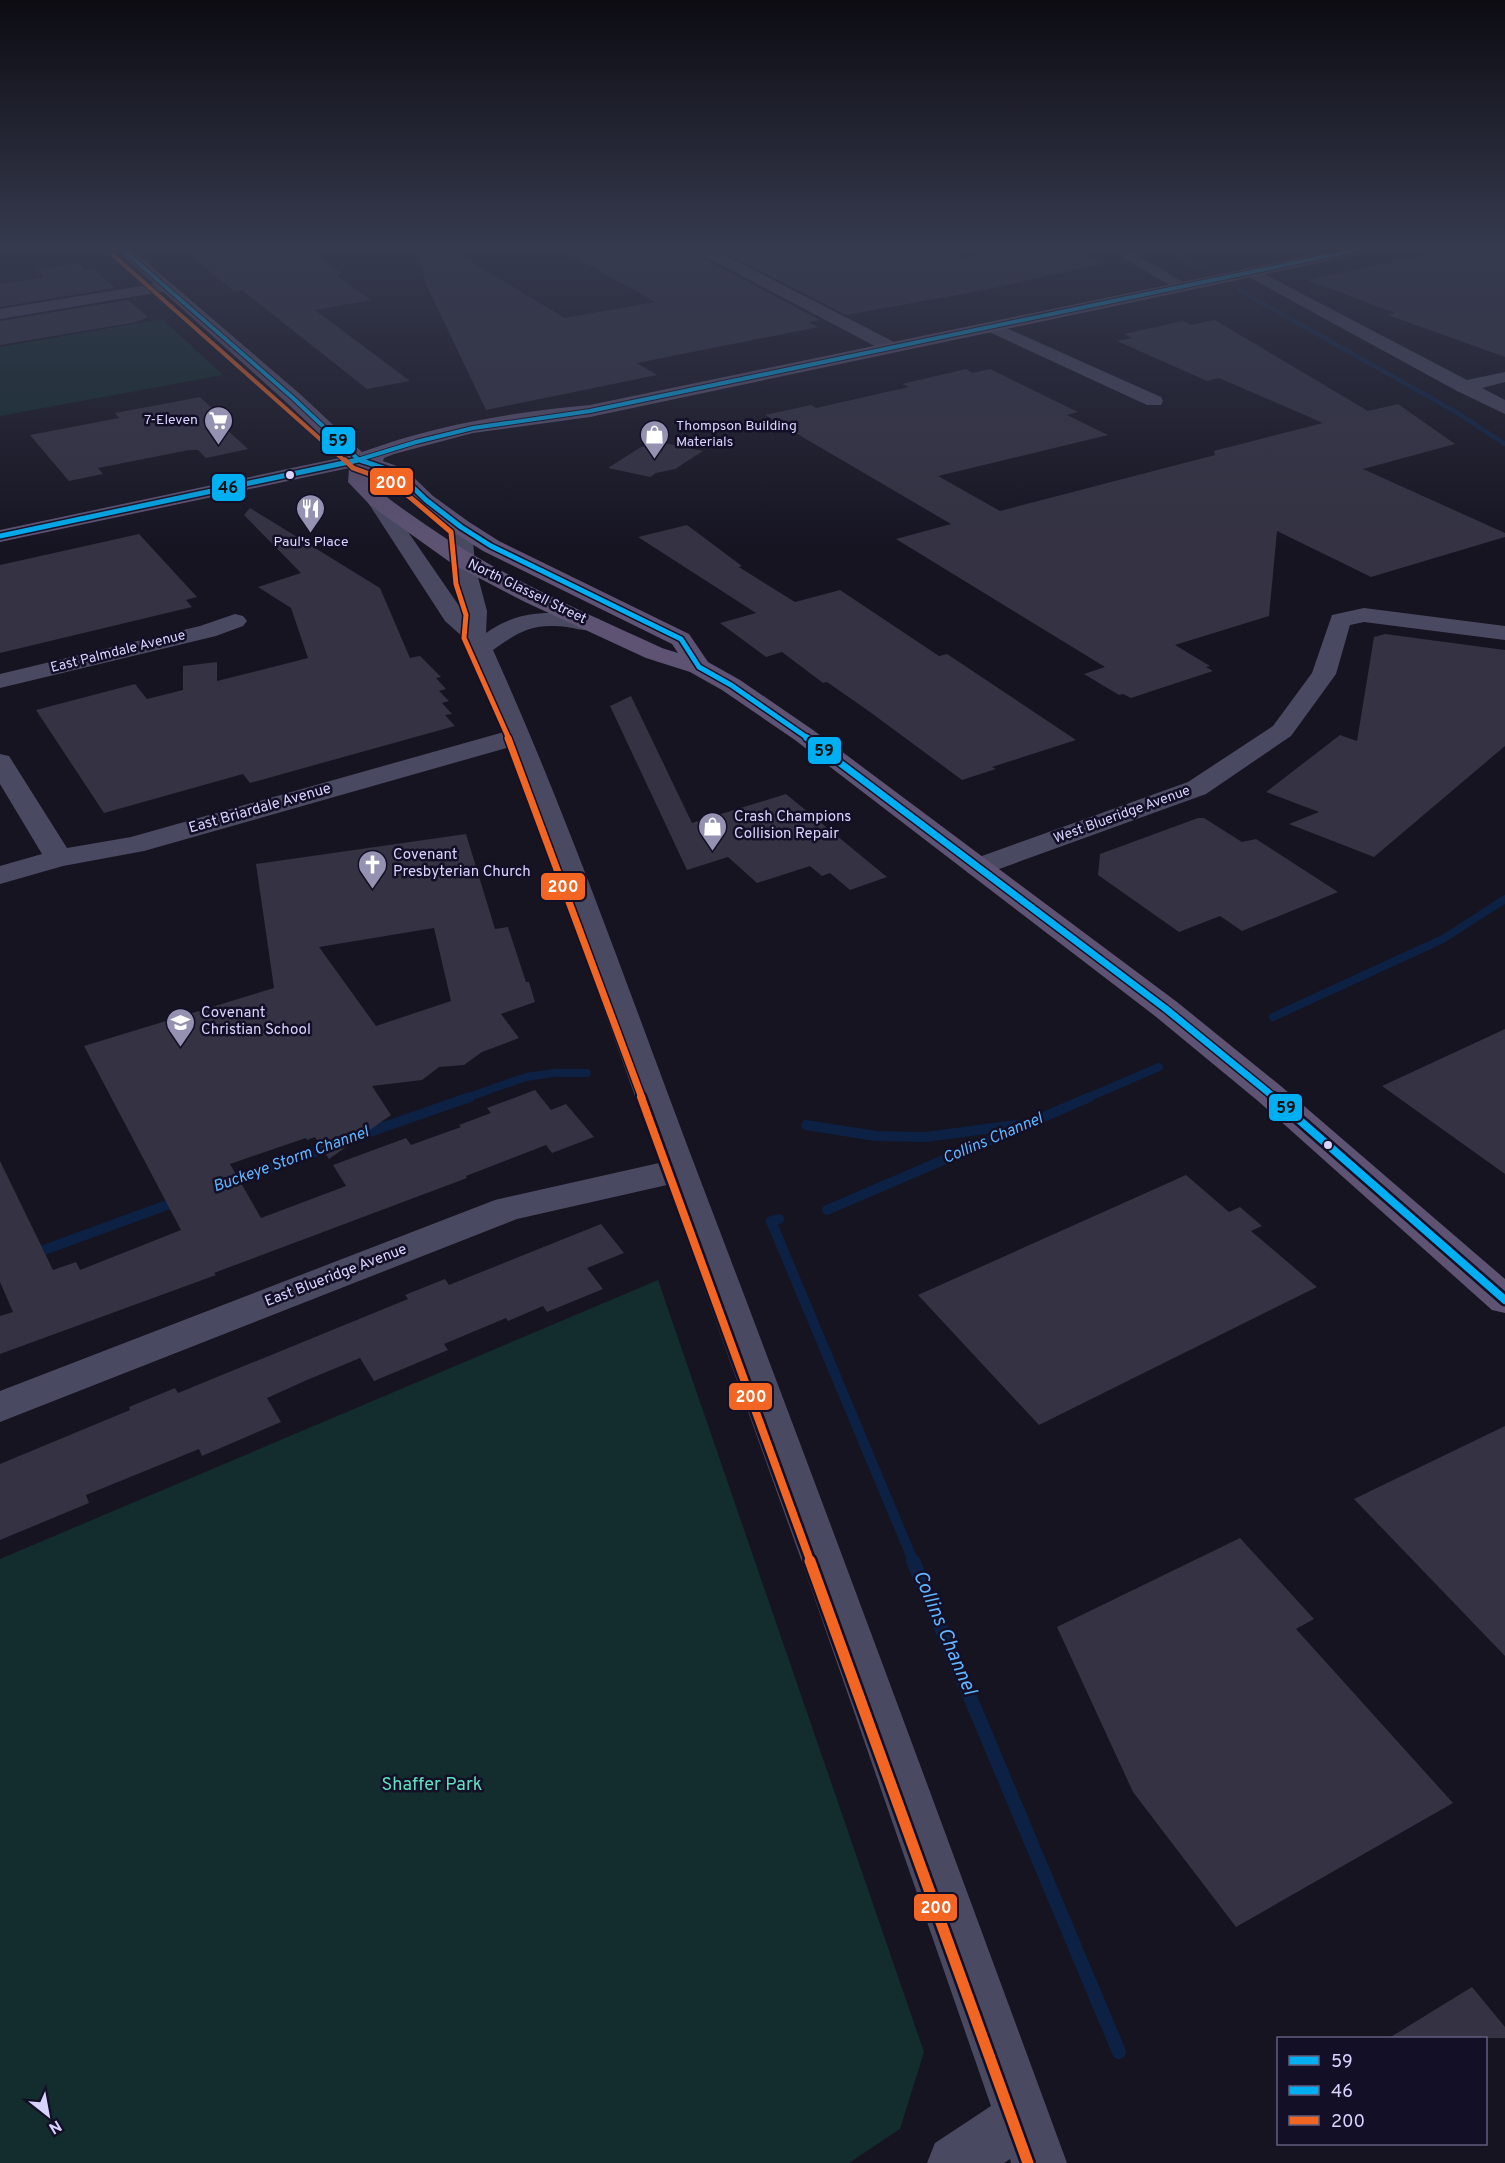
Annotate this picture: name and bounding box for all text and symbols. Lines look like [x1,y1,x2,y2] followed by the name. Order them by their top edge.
[203,404,235,446] supermarket icon: 7-Eleven
[144,412,198,429] place label: 7-Eleven
[639,418,671,460] shop icon: Thompson Building Materials
[676,418,797,451] place label: Thompson Building Materials
[321,426,356,455] line badge: 59
[328,432,348,452] text: 59
[369,467,414,496] line badge: 200
[284,469,296,481] unlabelled marker
[211,473,246,502] line badge: 46
[376,474,406,494] text: 200
[218,479,238,499] text: 46
[295,492,327,534] restaurant icon: Paul's Place
[273,534,349,551] place label: Paul's Place
[465,556,589,628] street label: North Glassell Street
[49,627,187,677] street label: East Palmdale Avenue
[807,736,842,765] line badge: 59
[814,742,834,762] text: 59
[187,780,333,838] street label: East Briardale Avenue
[1051,782,1193,848] street label: West Blueridge Avenue
[734,808,851,844] place label: Crash Champions Collision Repair
[697,810,729,852] shop icon: Crash Champions Collision Repair
[393,846,531,882] place label: Covenant Presbyterian Church
[356,848,388,890] church icon: Covenant Presbyterian Church
[540,872,586,901] line badge: 200
[548,878,578,898] text: 200
[201,1004,311,1040] place label: Covenant Christian School
[164,1006,196,1048] school or university icon: Covenant Christian School
[1268,1093,1303,1122] line badge: 59
[1276,1099,1296,1119] text: 59
[940,1109,1047,1169] water label: Collins Channel
[210,1122,372,1197] water label: Buckeye Storm Channel
[1322,1139,1334,1151] unlabelled marker
[262,1240,410,1312] street label: East Blueridge Avenue
[728,1382,773,1411] line badge: 200
[736,1388,766,1408] text: 200
[906,1567,982,1700] water label: Collins Channel
[382,1774,482,1797] park label: Shaffer Park
[913,1893,958,1922] line badge: 200
[921,1899,951,1919] text: 200
[1277,2037,1487,2145] legend
[1331,2051,1353,2074] text: 59
[1331,2081,1353,2104] text: 46
[18,2085,78,2145] north arrow
[1331,2111,1365,2134] text: 200
[45,2115,65,2138] text: N

